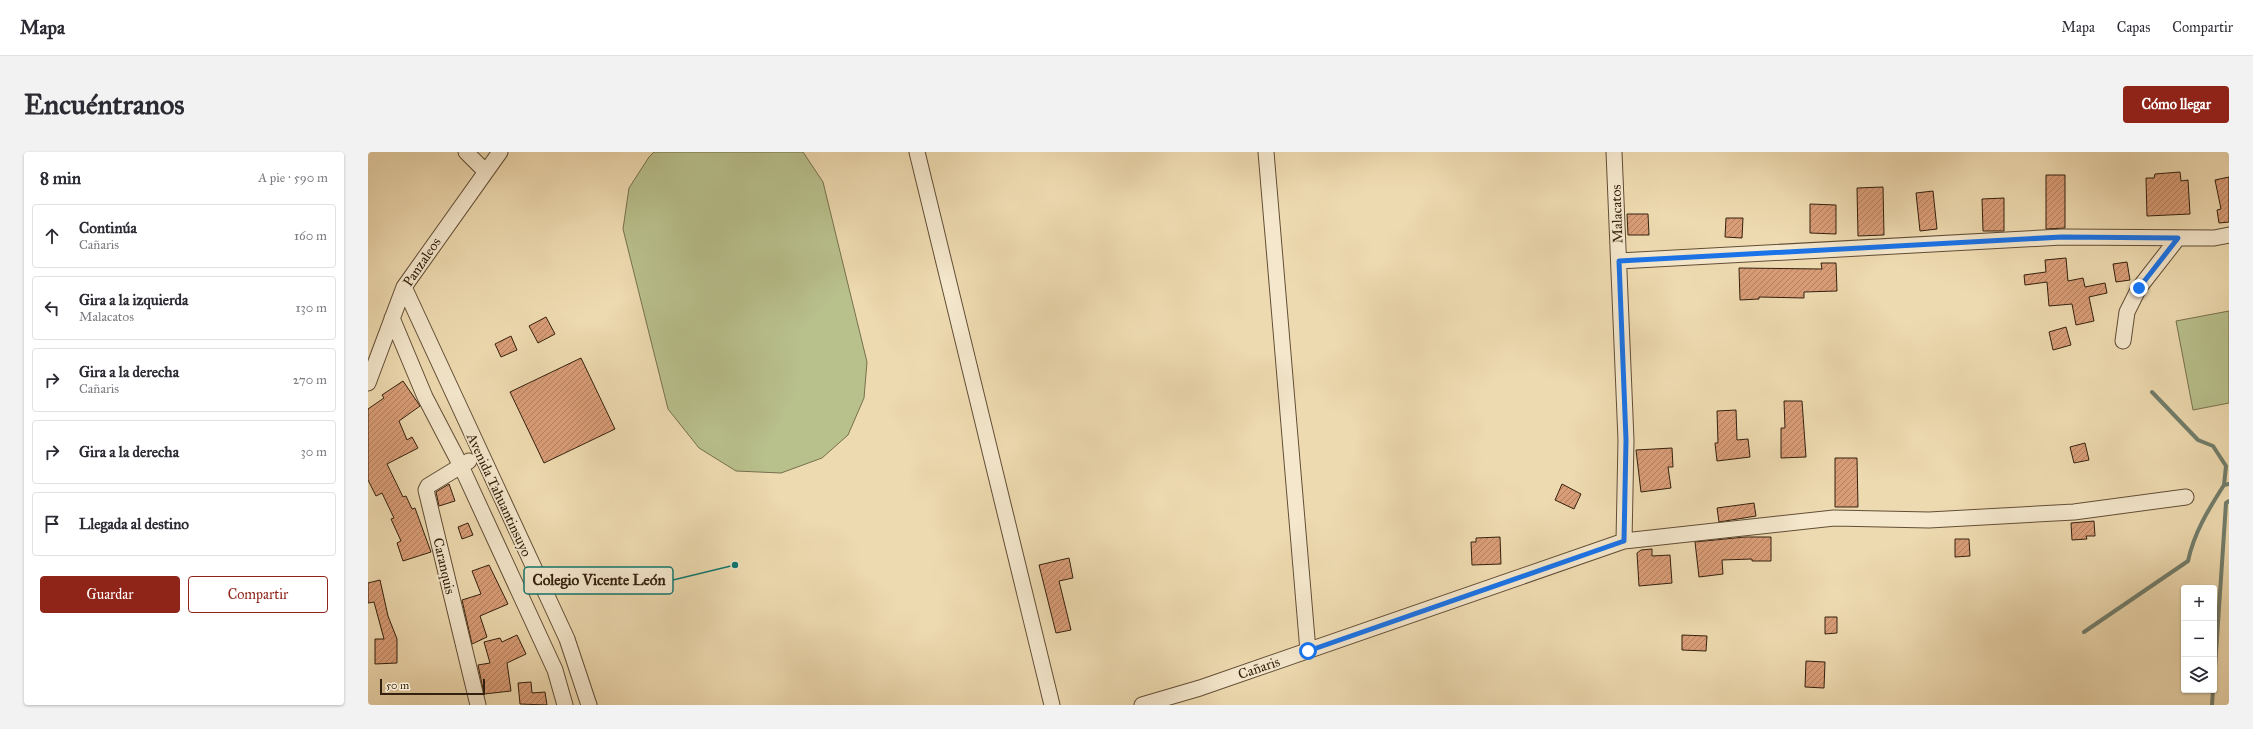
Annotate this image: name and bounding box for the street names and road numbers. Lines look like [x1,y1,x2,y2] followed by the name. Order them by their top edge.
[1607,184,1627,244] street label: Malacatos
[399,234,445,290] street label: Panzaleos
[462,430,535,559] street label: Avenida Tahuantinsuyo
[428,536,459,596] street label: Caranquis
[1236,653,1282,683] street label: Cañaris

